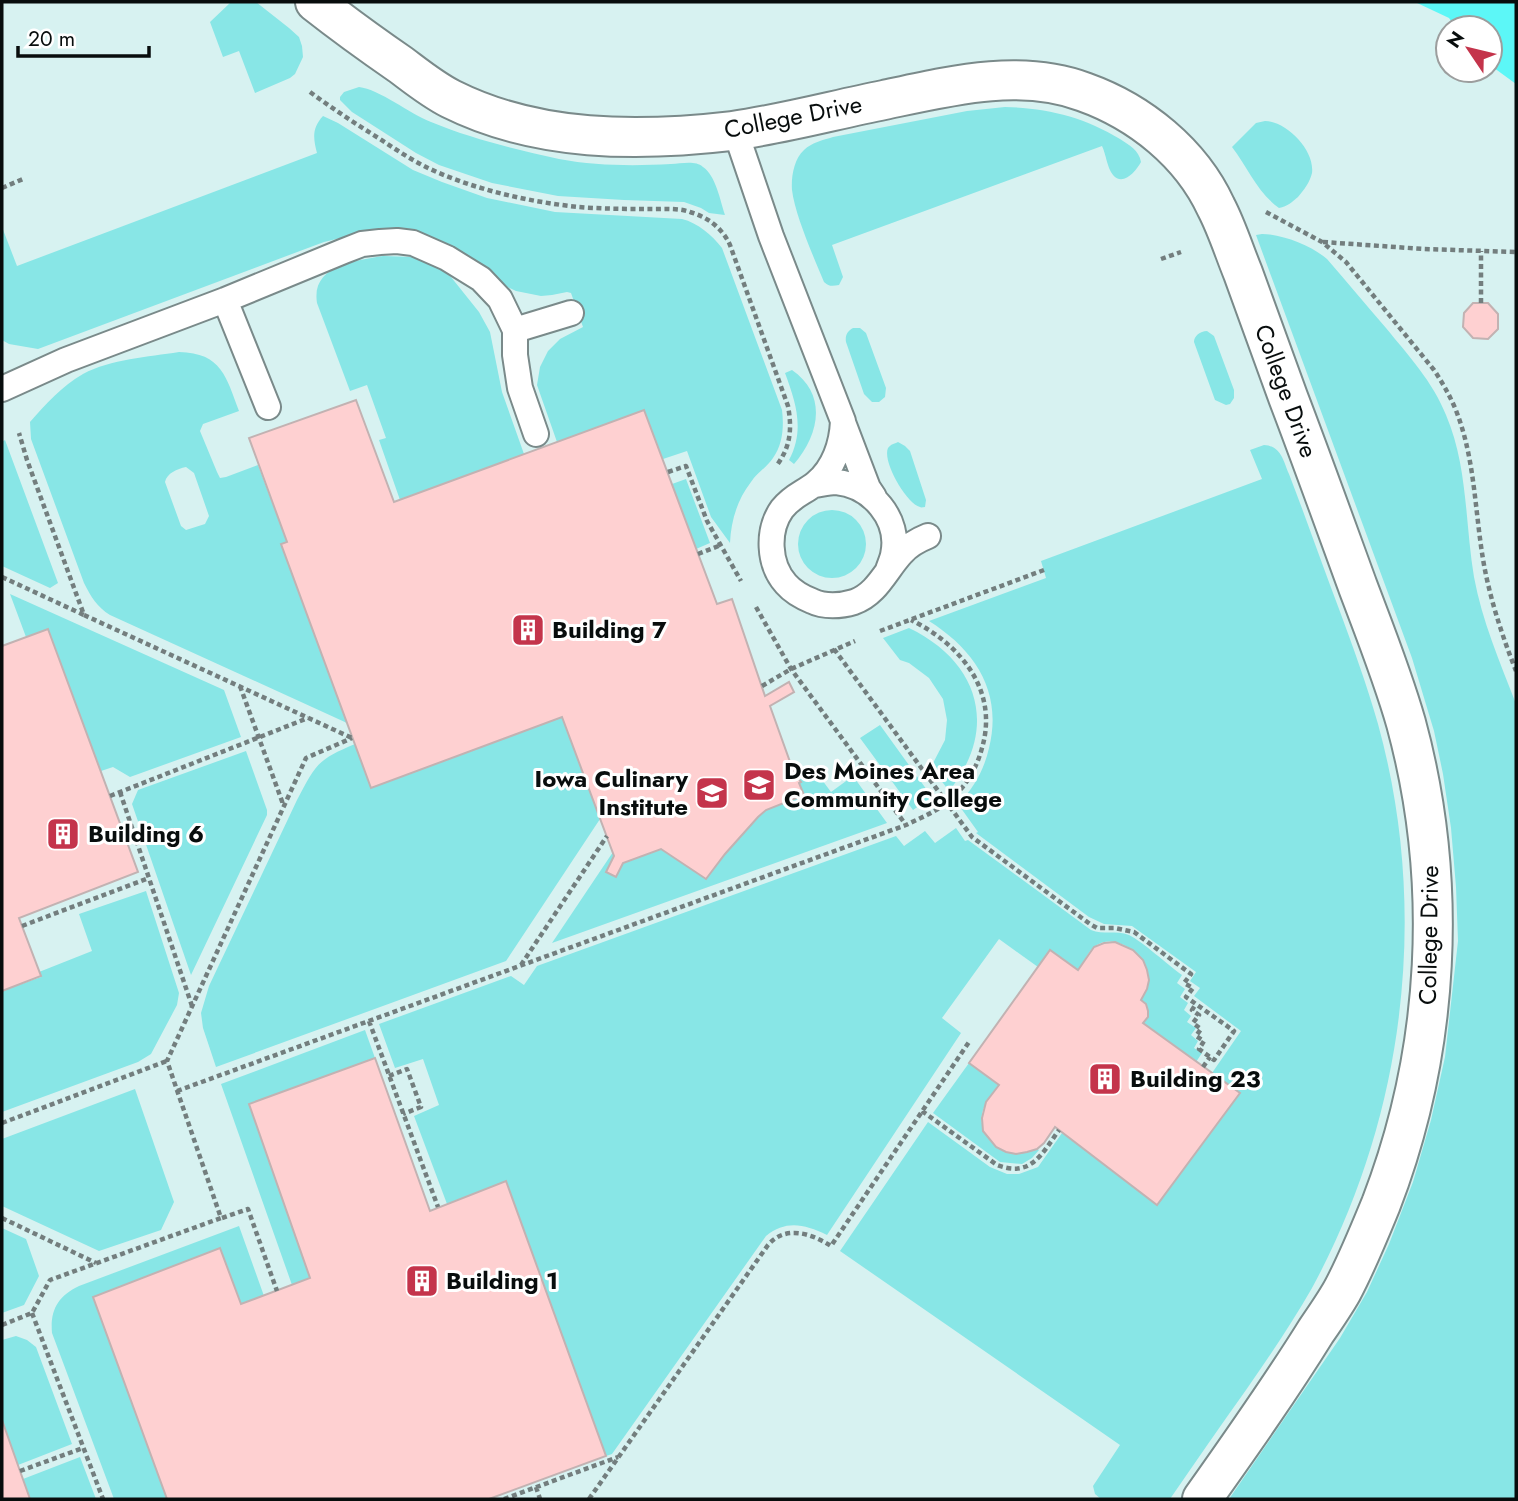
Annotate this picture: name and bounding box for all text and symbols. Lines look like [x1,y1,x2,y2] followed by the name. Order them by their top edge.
[18,14,149,58] scale bar
[1434,14,1504,84] north arrow
[28,24,75,54] text: 20 m
[1440,26,1471,53] text: N
[721,86,865,147] street label: College Drive
[1246,319,1327,462] street label: College Drive
[509,611,547,649] building icon: Building 7
[552,612,667,647] place label: Building 7
[784,753,1002,816] place label: Des Moines Area Community College
[535,761,688,824] place label: Iowa Culinary Institute
[740,766,778,804] school or university icon: Des Moines Area Community College
[693,774,731,812] school or university icon: Iowa Culinary Institute
[44,815,82,853] building icon: Building 6
[88,816,204,851] place label: Building 6
[1410,865,1447,1005] street label: College Drive
[1086,1060,1124,1098] building icon: Building 23
[1130,1061,1261,1096] place label: Building 23
[403,1262,441,1300] building icon: Building 1
[446,1263,558,1298] place label: Building 1

